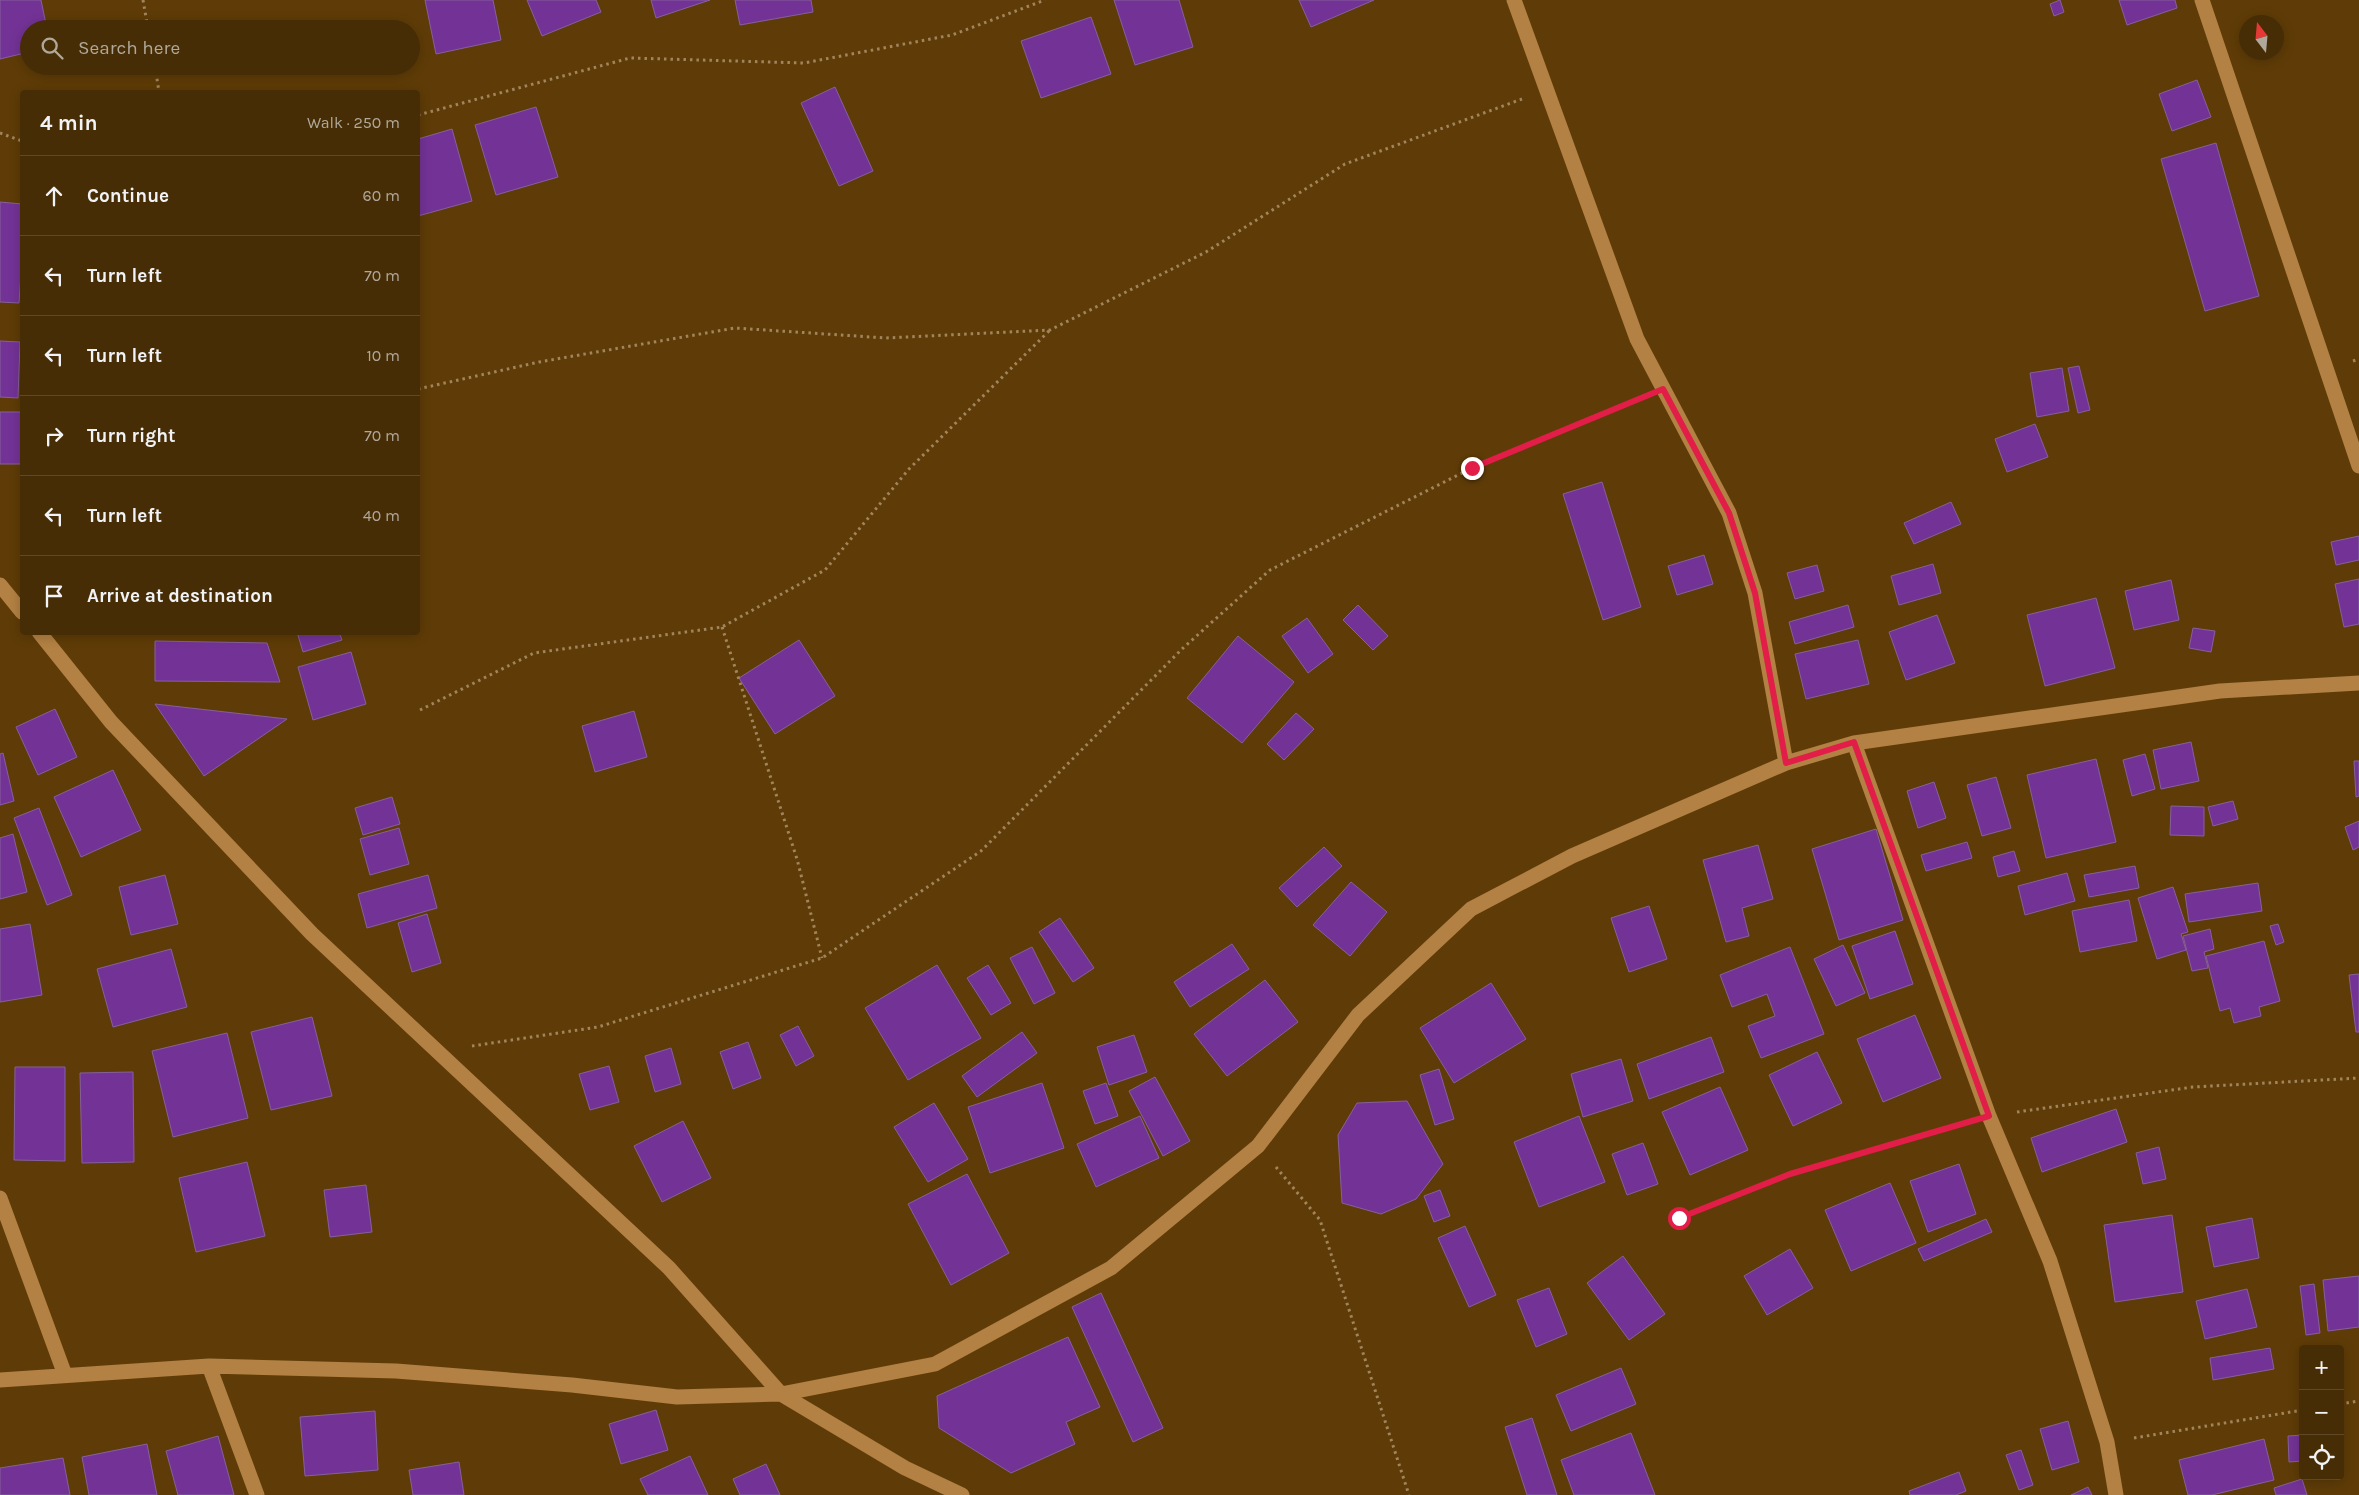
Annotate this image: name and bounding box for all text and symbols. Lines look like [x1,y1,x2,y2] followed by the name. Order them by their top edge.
[2239,15,2284,60] north arrow
[20,20,420,75] search box
[38,34,66,62] icon: search
[78,37,180,59] text: Search here
[40,111,98,135] text: 4 min
[307,113,400,132] text: Walk · 250 m
[40,182,68,210] icon: ahead
[87,185,169,207] text: Continue
[363,186,400,205] text: 60 m
[40,262,68,290] icon: left
[87,265,162,287] text: Turn left
[364,266,400,285] text: 70 m
[40,342,68,370] icon: left
[87,345,162,367] text: Turn left
[366,346,400,365] text: 10 m
[40,422,68,450] icon: right
[87,425,176,447] text: Turn right
[364,426,400,445] text: 70 m
[1461,457,1484,480] route end
[40,502,68,530] icon: left
[87,505,162,527] text: Turn left
[363,506,400,525] text: 40 m
[40,582,68,610] icon: arrive
[87,585,273,607] text: Arrive at destination
[1668,1207,1691,1230] route start
[2299,1345,2344,1480] map controls
[2299,1345,2344,1390] button: +
[2299,1390,2344,1435] button: −
[2299,1435,2344,1480] button: locate

